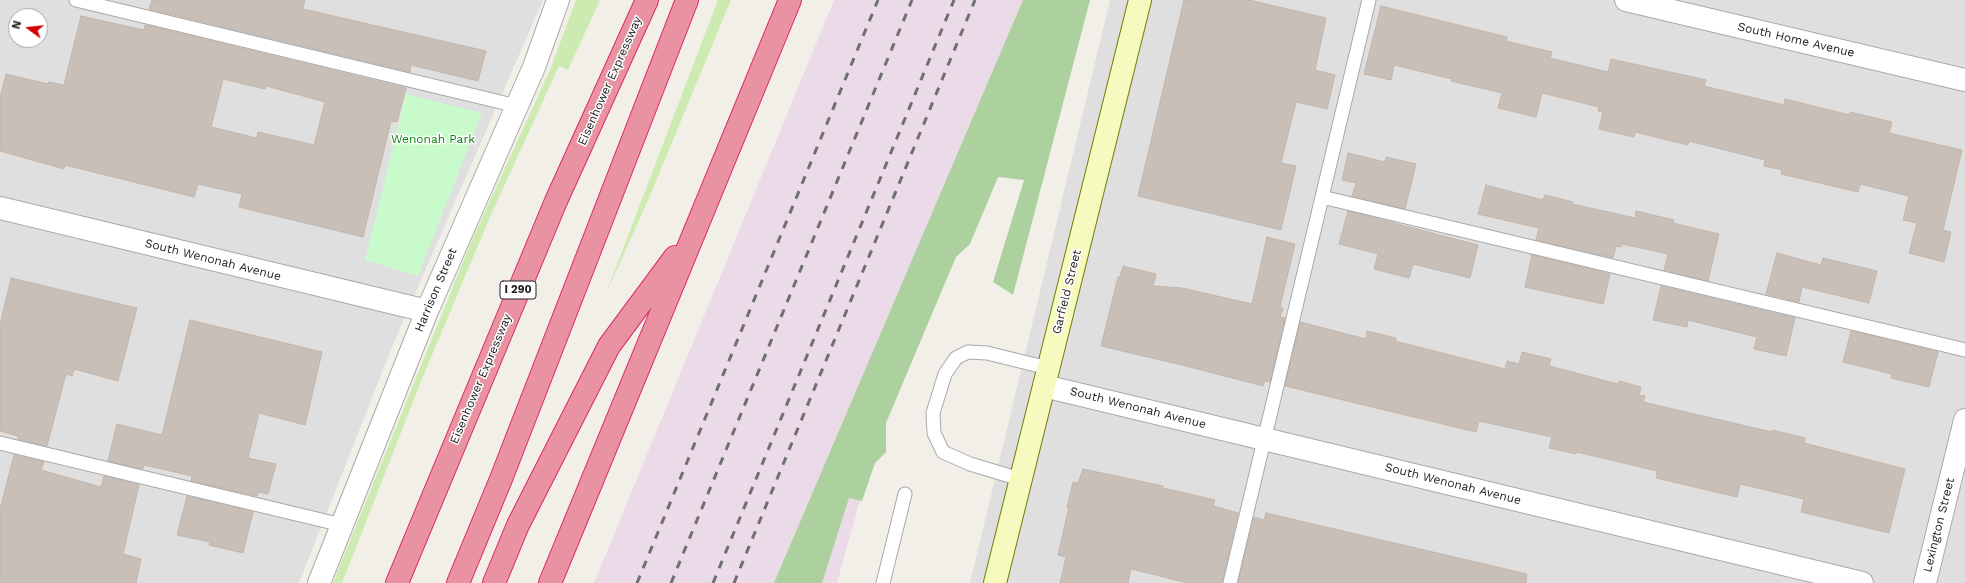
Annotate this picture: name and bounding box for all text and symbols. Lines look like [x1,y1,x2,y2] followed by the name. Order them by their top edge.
[8,8,48,48] north arrow
[575,14,645,148] street label: Eisenhower Expressway
[10,19,24,31] text: N
[1736,20,1856,60] street label: South Home Avenue
[391,132,475,146] park label: Wenonah Park
[143,236,283,284] street label: South Wenonah Avenue
[412,246,460,334] street label: Harrison Street
[1050,248,1084,336] street label: Garfield Street
[500,281,536,299] road number: I 290
[447,312,515,446] street label: Eisenhower Expressway
[1068,384,1208,432] street label: South Wenonah Avenue
[1383,460,1523,508] street label: South Wenonah Avenue
[1920,476,1958,574] street label: Lexington Street

